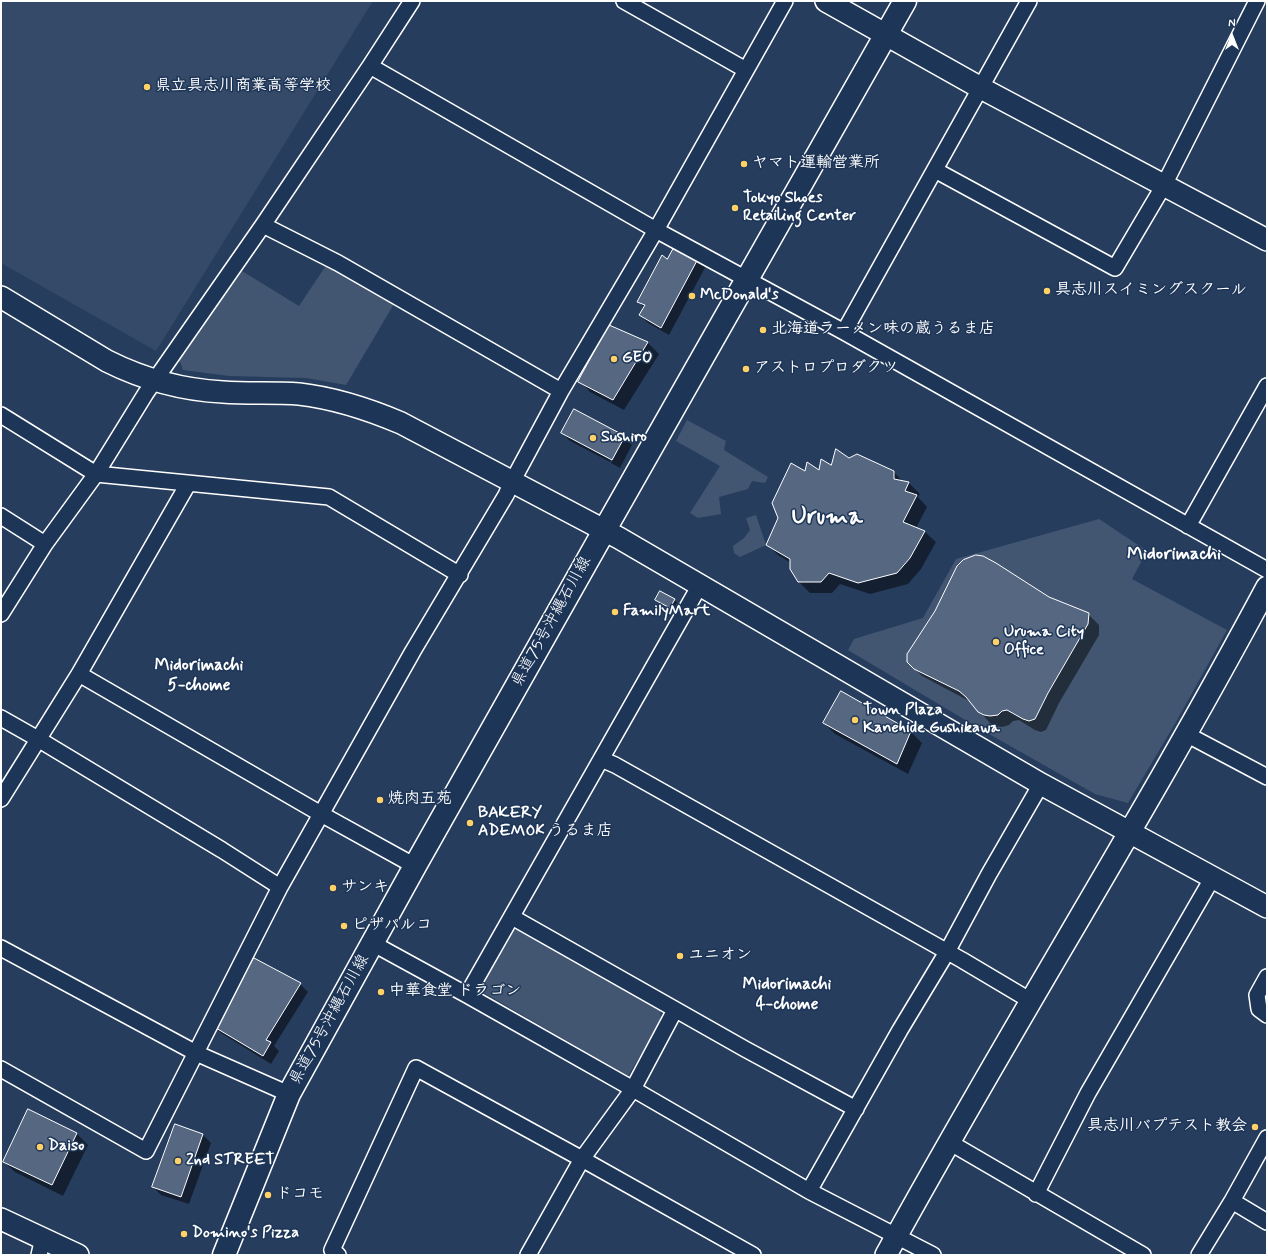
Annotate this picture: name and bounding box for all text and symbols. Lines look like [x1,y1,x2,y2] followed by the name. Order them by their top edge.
[1212,16,1252,56] north arrow
[1228,17,1236,31] text: N
[155,77,331,97] place label: 県立具志川商業高等学校
[142,82,152,92] marker: 県立具志川商業高等学校
[752,154,880,174] place label: ヤマト運輸営業所
[739,159,749,169] marker: ヤマト運輸営業所
[743,189,856,227] place label: Tokyo Shoes Retailing Center
[730,203,740,213] marker: Tokyo Shoes Retailing Center
[1055,281,1247,301] place label: 具志川スイミングスクール
[700,286,779,306] place label: McDonald's
[1042,286,1052,296] marker: 具志川スイミングスクール
[687,291,697,301] marker: McDonald's
[771,320,995,340] place label: 北海道ラーメン味の蔵うるま店
[758,325,768,335] marker: 北海道ラーメン味の蔵うるま店
[622,349,652,369] place label: GEO
[609,354,619,364] marker: GEO
[754,359,898,379] place label: アストロプロダクツ
[741,364,751,374] marker: アストロプロダクツ
[601,428,647,448] place label: Sushiro
[588,433,598,443] marker: Sushiro
[791,504,863,532] district label: Uruma
[1127,544,1221,566] district label: Midorimachi
[508,553,596,691] street label: 県道75号沖縄石川線
[623,602,710,622] place label: FamilyMart
[610,607,620,617] marker: FamilyMart
[1004,623,1084,661] place label: Uruma City Office
[991,637,1001,647] marker: Uruma City Office
[155,656,243,696] district label: Midorimachi 5-chome
[863,701,1000,739] place label: Town Plaza Kanehide Gushikawa
[850,715,860,725] marker: Town Plaza Kanehide Gushikawa
[388,790,452,810] place label: 焼肉五苑
[375,795,385,805] marker: 焼肉五苑
[478,804,613,842] place label: BAKERY ADEMOK うるま店
[465,818,475,828] marker: BAKERY ADEMOK うるま店
[341,878,389,898] place label: サンキ
[328,883,338,893] marker: サンキ
[352,916,432,936] place label: ピザパルコ
[339,921,349,931] marker: ピザパルコ
[688,946,752,966] place label: ユニオン
[286,951,374,1089] street label: 県道75号沖縄石川線
[675,951,685,961] marker: ユニオン
[743,975,831,1015] district label: Midorimachi 4-chome
[389,982,521,1002] place label: 中華食堂 ドラゴン
[376,987,386,997] marker: 中華食堂 ドラゴン
[1087,1117,1247,1137] place label: 具志川バプテスト教会
[1250,1122,1260,1132] marker: 具志川バプテスト教会
[48,1137,84,1157] place label: Daiso
[35,1142,45,1152] marker: Daiso
[186,1151,275,1171] place label: 2nd STREET
[173,1156,183,1166] marker: 2nd STREET
[276,1185,324,1205] place label: ドコモ
[263,1190,273,1200] marker: ドコモ
[192,1224,299,1244] place label: Domino's Pizza
[179,1229,189,1239] marker: Domino's Pizza

